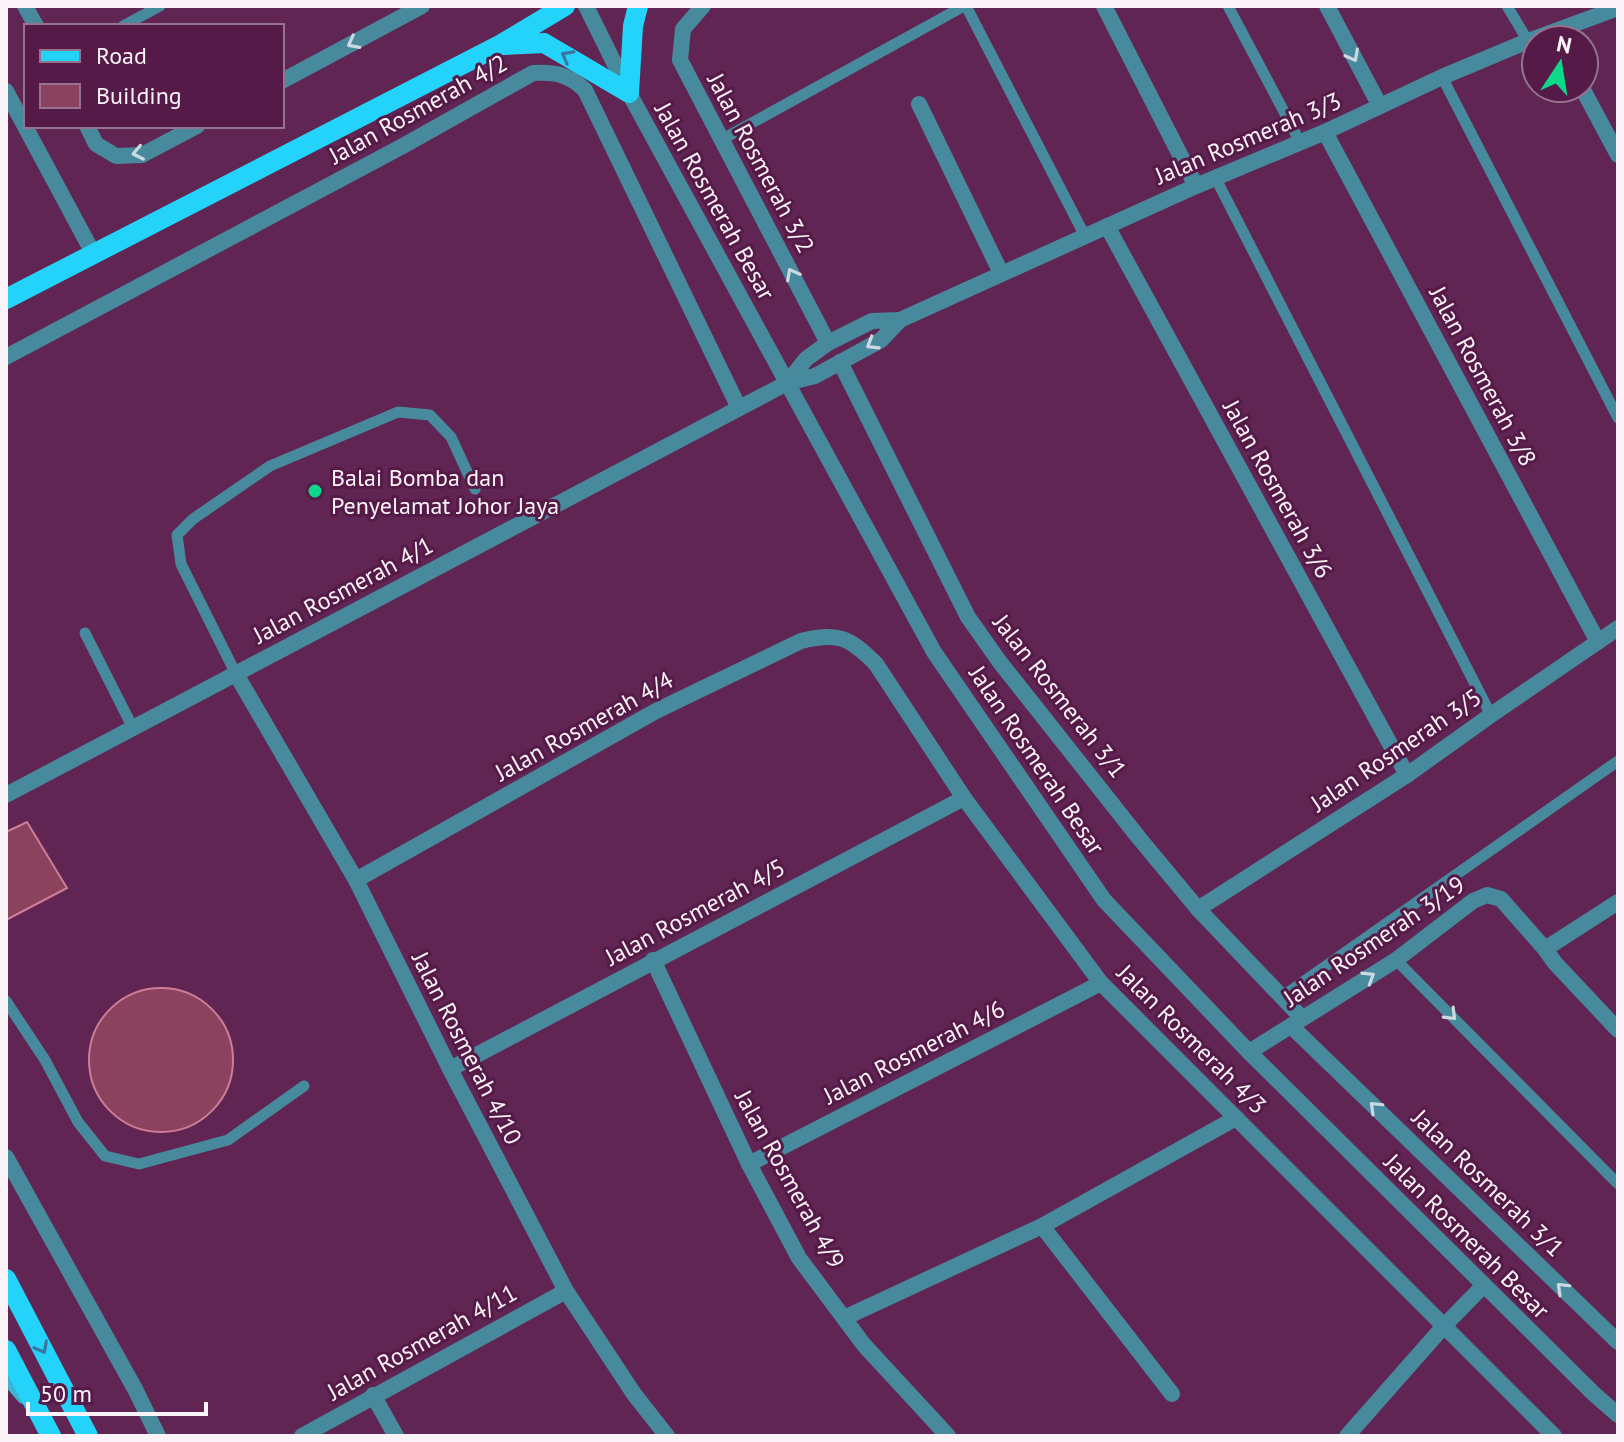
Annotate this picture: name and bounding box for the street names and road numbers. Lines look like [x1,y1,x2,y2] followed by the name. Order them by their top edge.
[322,47,513,171] street label: Jalan Rosmerah 4/2
[700,67,821,258] street label: Jalan Rosmerah 3/2
[1149,85,1346,192] street label: Jalan Rosmerah 3/3
[647,96,782,305] street label: Jalan Rosmerah Besar
[1422,280,1543,471] street label: Jalan Rosmerah 3/8
[1216,393,1340,584] street label: Jalan Rosmerah 3/6
[247,530,438,651] street label: Jalan Rosmerah 4/1
[986,607,1134,784] street label: Jalan Rosmerah 3/1
[962,659,1112,860] street label: Jalan Rosmerah Besar
[488,664,679,788] street label: Jalan Rosmerah 4/4
[1304,681,1487,819] street label: Jalan Rosmerah 3/5
[599,852,790,973] street label: Jalan Rosmerah 4/5
[1276,869,1471,1014] street label: Jalan Rosmerah 3/19
[405,945,529,1150] street label: Jalan Rosmerah 4/10
[1110,957,1273,1120] street label: Jalan Rosmerah 4/3
[817,993,1010,1112] street label: Jalan Rosmerah 4/6
[728,1083,852,1274] street label: Jalan Rosmerah 4/9
[1405,1102,1570,1263] street label: Jalan Rosmerah 3/1
[1377,1146,1556,1325] street label: Jalan Rosmerah Besar
[321,1277,522,1408] street label: Jalan Rosmerah 4/11

